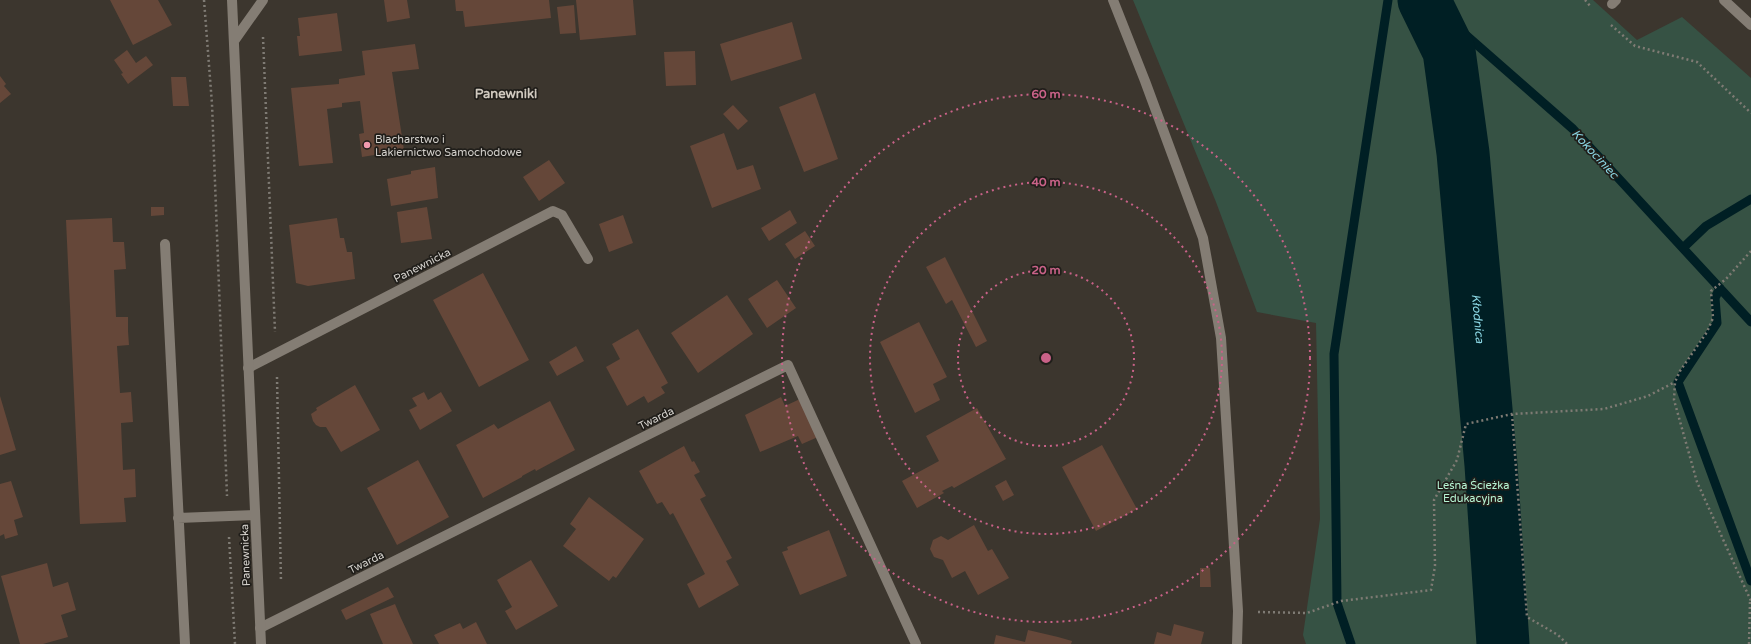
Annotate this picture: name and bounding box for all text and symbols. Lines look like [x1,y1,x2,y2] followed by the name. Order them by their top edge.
[475,86,537,102] district label: Panewniki
[1031,87,1061,101] text: 60 m
[1569,127,1622,183] water label: Kokociniec
[375,133,522,159] place label: Blacharstwo i Lakiernictwo Samochodowe
[362,140,372,150] marker: Blacharstwo i Lakiernictwo Samochodowe
[1031,175,1061,189] text: 40 m
[392,246,453,285] street label: Panewnicka
[1031,263,1061,277] text: 20 m
[1469,293,1487,344] water label: Kłodnica
[1039,351,1053,365] centre of rings
[636,404,676,433] street label: Twarda
[1437,478,1509,505] park label: Leśna Ścieżka Edukacyjna
[238,524,253,586] street label: Panewnicka
[346,548,386,577] street label: Twarda

